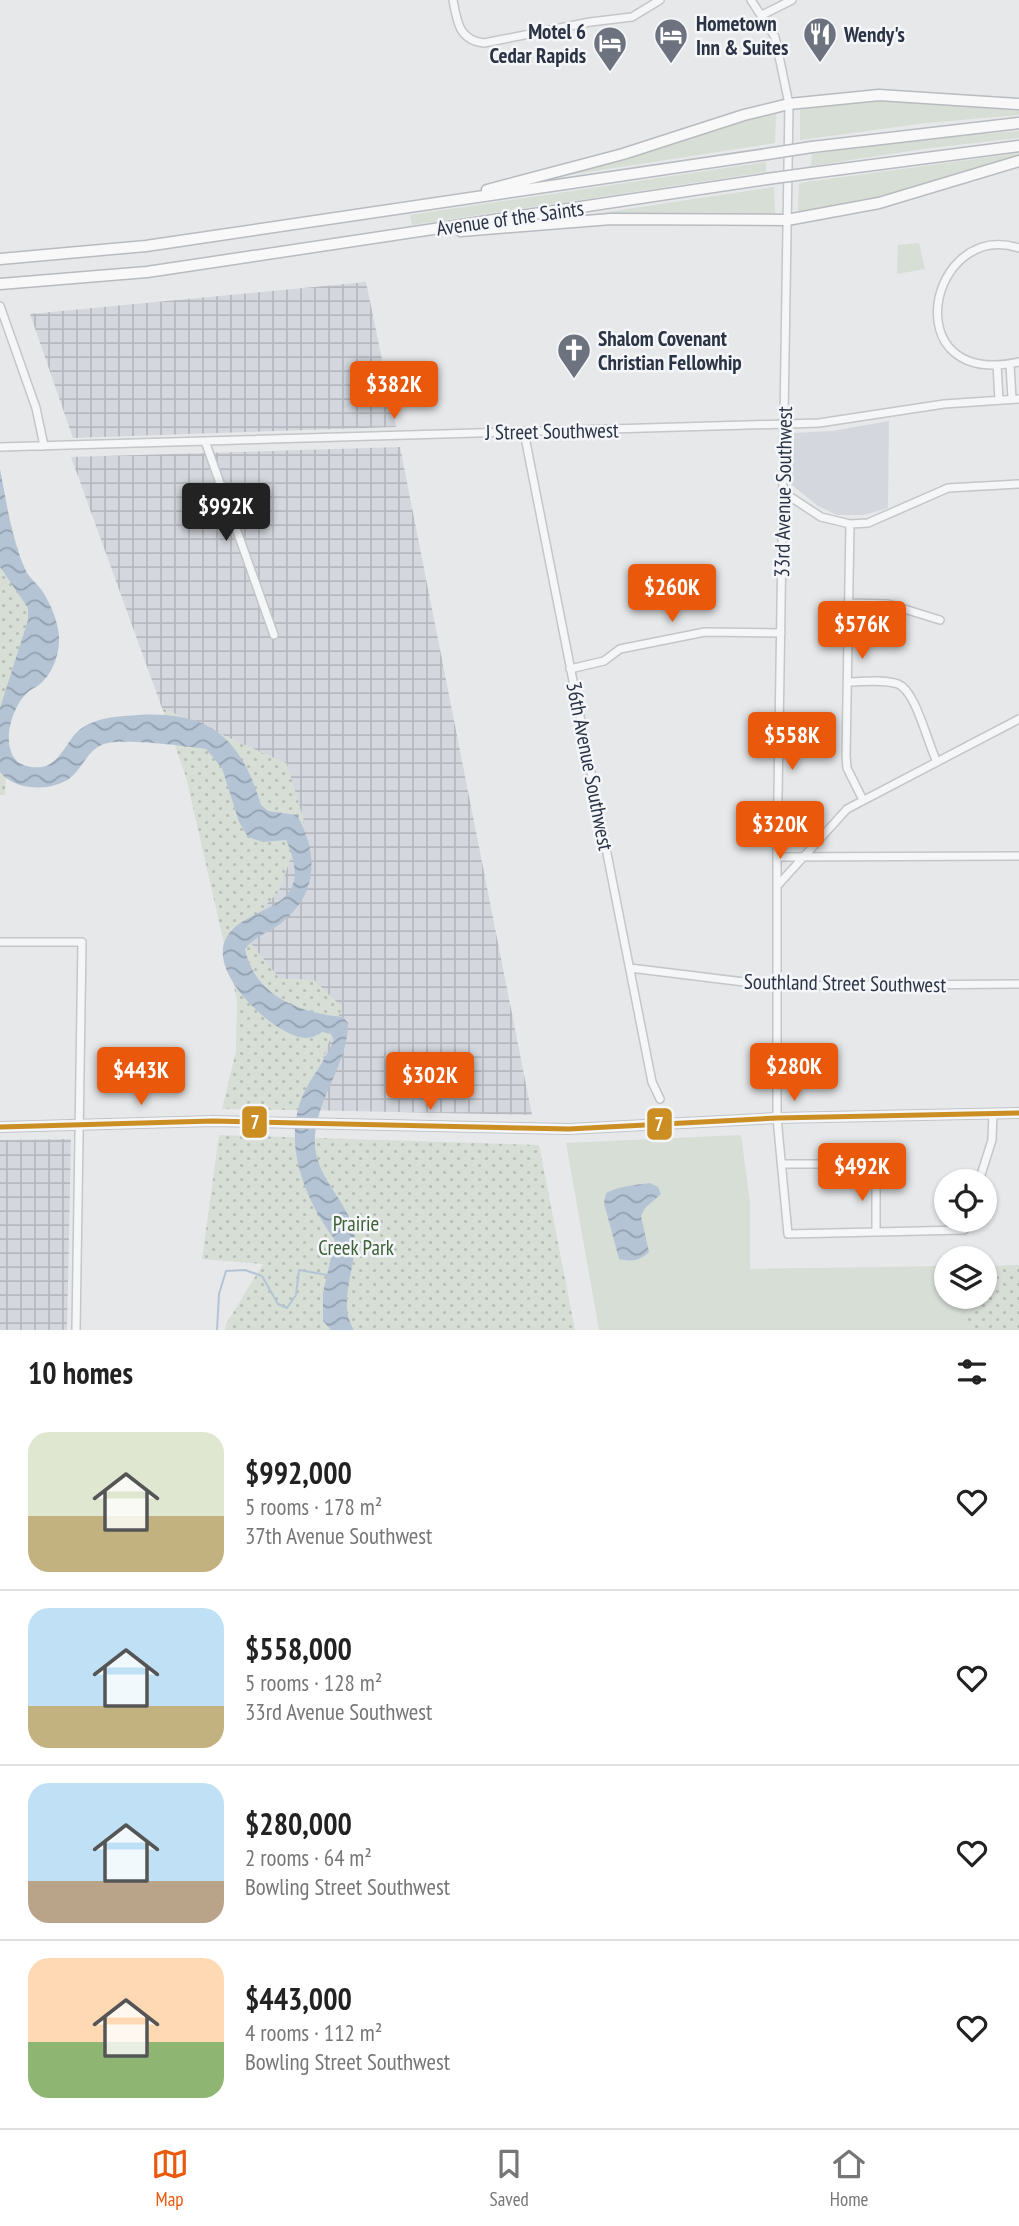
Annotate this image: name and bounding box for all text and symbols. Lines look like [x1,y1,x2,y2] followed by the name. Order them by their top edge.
[696,10,788,61] place label: Hometown Inn & Suites
[801,15,839,64] restaurant icon: Wendy's
[652,16,690,65] hotel icon: Hometown Inn & Suites
[490,18,586,69] place label: Motel 6 Cedar Rapids
[843,21,905,48] place label: Wendy's
[591,24,629,73] hotel icon: Motel 6 Cedar Rapids
[435,194,585,242] street label: Avenue of the Saints
[598,325,742,376] place label: Shalom Covenant Christian Fellowhip
[555,331,593,380] church icon: Shalom Covenant Christian Fellowhip
[345,362,443,421] pin: $382K
[366,369,422,398] text: $382K
[768,406,798,578] street label: 33rd Avenue Southwest
[484,416,619,446] street label: J Street Southwest
[177,484,275,543] pin: $992K
[198,491,254,520] text: $992K
[623,564,721,624] pin: $260K
[644,572,700,601] text: $260K
[813,602,911,661] pin: $576K
[834,609,890,638] text: $576K
[560,679,620,853] street label: 36th Avenue Southwest
[743,712,841,772] pin: $558K
[764,720,820,749] text: $558K
[731,802,829,861] pin: $320K
[752,809,808,838] text: $320K
[744,968,946,998] street label: Southland Street Southwest
[745,1044,843,1103] pin: $280K
[92,1048,190,1107] pin: $443K
[766,1051,822,1080] text: $280K
[381,1052,479,1112] pin: $302K
[113,1055,169,1084] text: $443K
[402,1060,458,1089] text: $302K
[241,1105,268,1139] line badge: 7
[646,1107,673,1141] line badge: 7
[250,1110,260,1134] text: 7
[654,1112,664,1136] text: 7
[813,1144,911,1203] pin: $492K
[834,1151,890,1180] text: $492K
[934,1169,997,1309] map controls
[934,1169,997,1232] button: locate
[318,1210,394,1261] park label: Prairie Creek Park
[934,1246,997,1309] button: layers
[28,1353,133,1392] text: 10 homes
[953,1353,991,1391] icon: filters
[245,1453,352,1492] text: $992,000
[84,1460,168,1544] icon: home
[953,1483,991,1521] icon: heart
[245,1492,382,1521] text: 5 rooms · 178 m²
[245,1521,432,1550] text: 37th Avenue Southwest
[245,1629,352,1668] text: $558,000
[84,1636,168,1720] icon: home
[953,1659,991,1697] icon: heart
[245,1668,382,1697] text: 5 rooms · 128 m²
[245,1697,432,1726] text: 33rd Avenue Southwest
[245,1804,352,1843] text: $280,000
[84,1811,168,1895] icon: home
[953,1834,991,1872] icon: heart
[245,1843,372,1872] text: 2 rooms · 64 m²
[245,1872,450,1901] text: Bowling Street Southwest
[245,1979,352,2018] text: $443,000
[84,1986,168,2070] icon: home
[953,2009,991,2047] icon: heart
[245,2018,382,2047] text: 4 rooms · 112 m²
[245,2047,450,2076] text: Bowling Street Southwest
[151,2145,189,2211] tab: Map
[490,2145,529,2211] tab: Saved
[830,2145,868,2211] tab: Home

